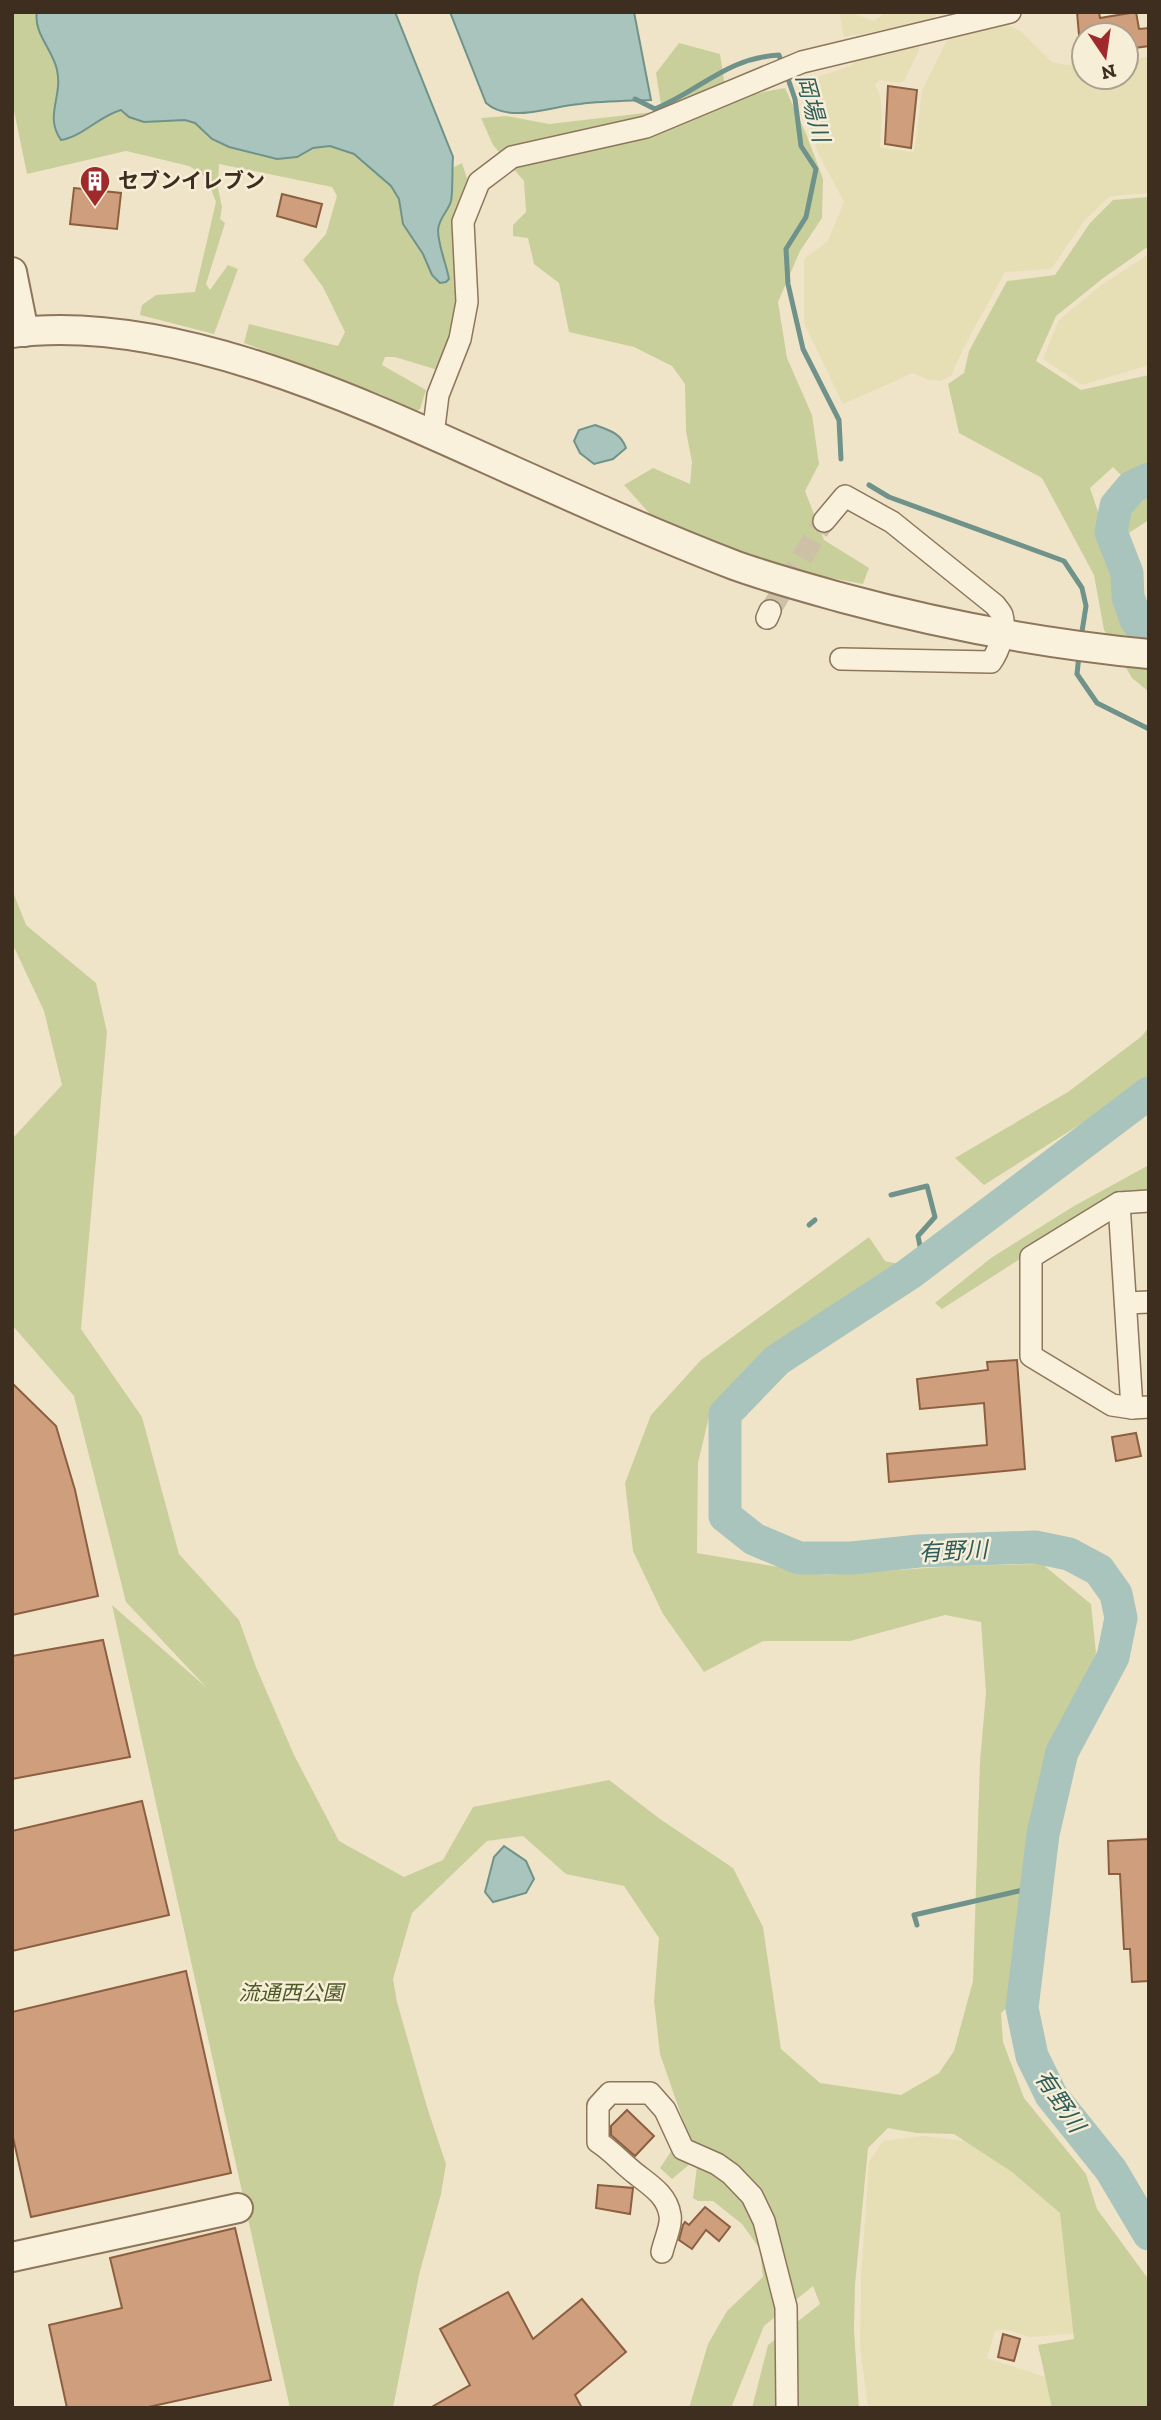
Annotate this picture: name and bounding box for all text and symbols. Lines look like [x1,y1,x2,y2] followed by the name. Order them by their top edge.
[1070,21,1140,91] north arrow
[1099,59,1118,85] text: N
[791,71,836,148] water label: 岡場川
[78,164,112,208] building icon: セブンイレブン
[118,168,265,193] place label: セブンイレブン
[918,1535,991,1567] water label: 有野川
[239,1980,346,2005] park label: 流通西公園
[1029,2065,1093,2140] water label: 有野川

